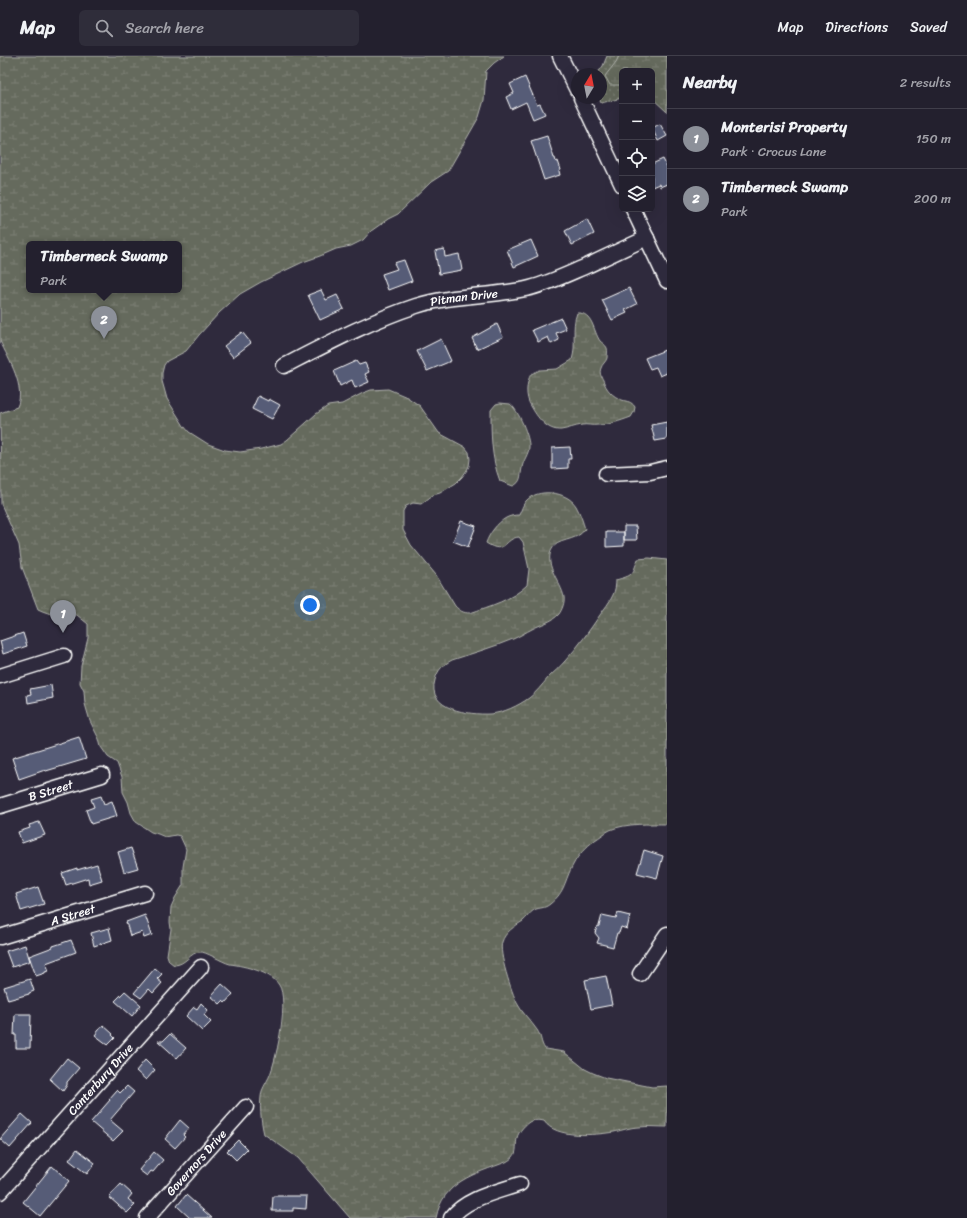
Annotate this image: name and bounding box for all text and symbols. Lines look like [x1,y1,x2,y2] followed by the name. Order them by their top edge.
[79,10,359,46] search box
[20,11,55,44] text: Map
[125,15,204,41] text: Search here
[777,15,803,40] text: Map
[825,15,888,40] text: Directions
[910,15,947,40] text: Saved
[93,17,115,39] icon: search
[683,67,737,97] text: Nearby
[571,68,607,104] north arrow
[619,68,655,212] map controls
[619,68,655,104] button: +
[900,71,951,94] text: 2 results
[619,104,655,140] button: −
[721,114,847,140] text: Monterisi Property
[693,127,699,150] text: 1
[916,127,951,150] text: 150 m
[619,140,655,176] button: locate
[721,140,826,163] text: Park · Crocus Lane
[721,174,848,200] text: Timberneck Swamp
[619,176,655,212] button: layers
[692,187,700,210] text: 2
[914,187,951,210] text: 200 m
[721,200,748,223] text: Park
[26,241,182,293] popup
[40,243,168,269] text: Timberneck Swamp
[40,269,67,292] text: Park
[428,282,499,313] street label: Pitman Drive
[91,306,117,339] pin: 2
[300,595,320,615] your location
[50,600,76,633] pin: 1
[26,773,77,808] street label: B Street
[47,897,99,932] street label: A Street
[62,1038,139,1121] street label: Canterbury Drive
[160,1124,232,1201] street label: Governors Drive

